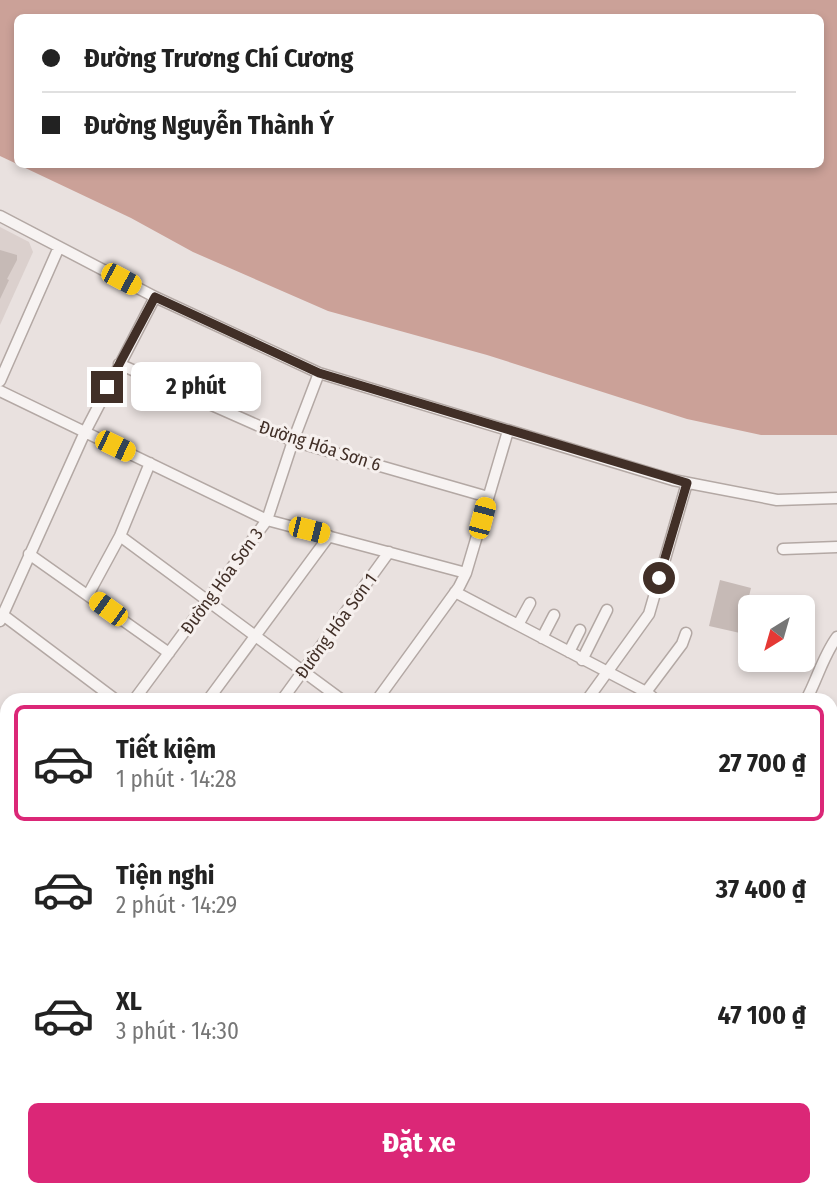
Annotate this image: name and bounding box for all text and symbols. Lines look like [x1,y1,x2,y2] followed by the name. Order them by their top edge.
[84,43,353,74] text: Đường Trương Chí Cương
[84,110,334,141] text: Đường Nguyễn Thành Ý
[98,260,145,298] car
[132,362,261,412] callout: 2 phút
[91,371,123,403] route end
[166,372,226,400] text: 2 phút
[256,416,384,476] street label: Đường Hóa Sơn 6
[92,427,139,465] car
[467,495,498,541] car
[287,515,332,545] car
[176,524,268,638] street label: Đường Hóa Sơn 3
[643,562,675,594] route start
[290,569,382,683] street label: Đường Hóa Sơn 1
[85,588,132,630] car
[738,595,816,672] north arrow
[738,595,815,672] map controls
[32,732,95,795] icon: car
[116,734,216,765] text: Tiết kiệm
[719,748,806,779] text: 27 700 ₫
[116,765,237,793] text: 1 phút · 14:28
[32,858,95,921] icon: car
[116,860,215,891] text: Tiện nghi
[716,874,806,905] text: 37 400 ₫
[116,891,237,919] text: 2 phút · 14:29
[32,984,95,1047] icon: car
[116,986,142,1017] text: XL
[718,1000,806,1031] text: 47 100 ₫
[116,1017,239,1045] text: 3 phút · 14:30
[28,1103,810,1183] button: Đặt xe

